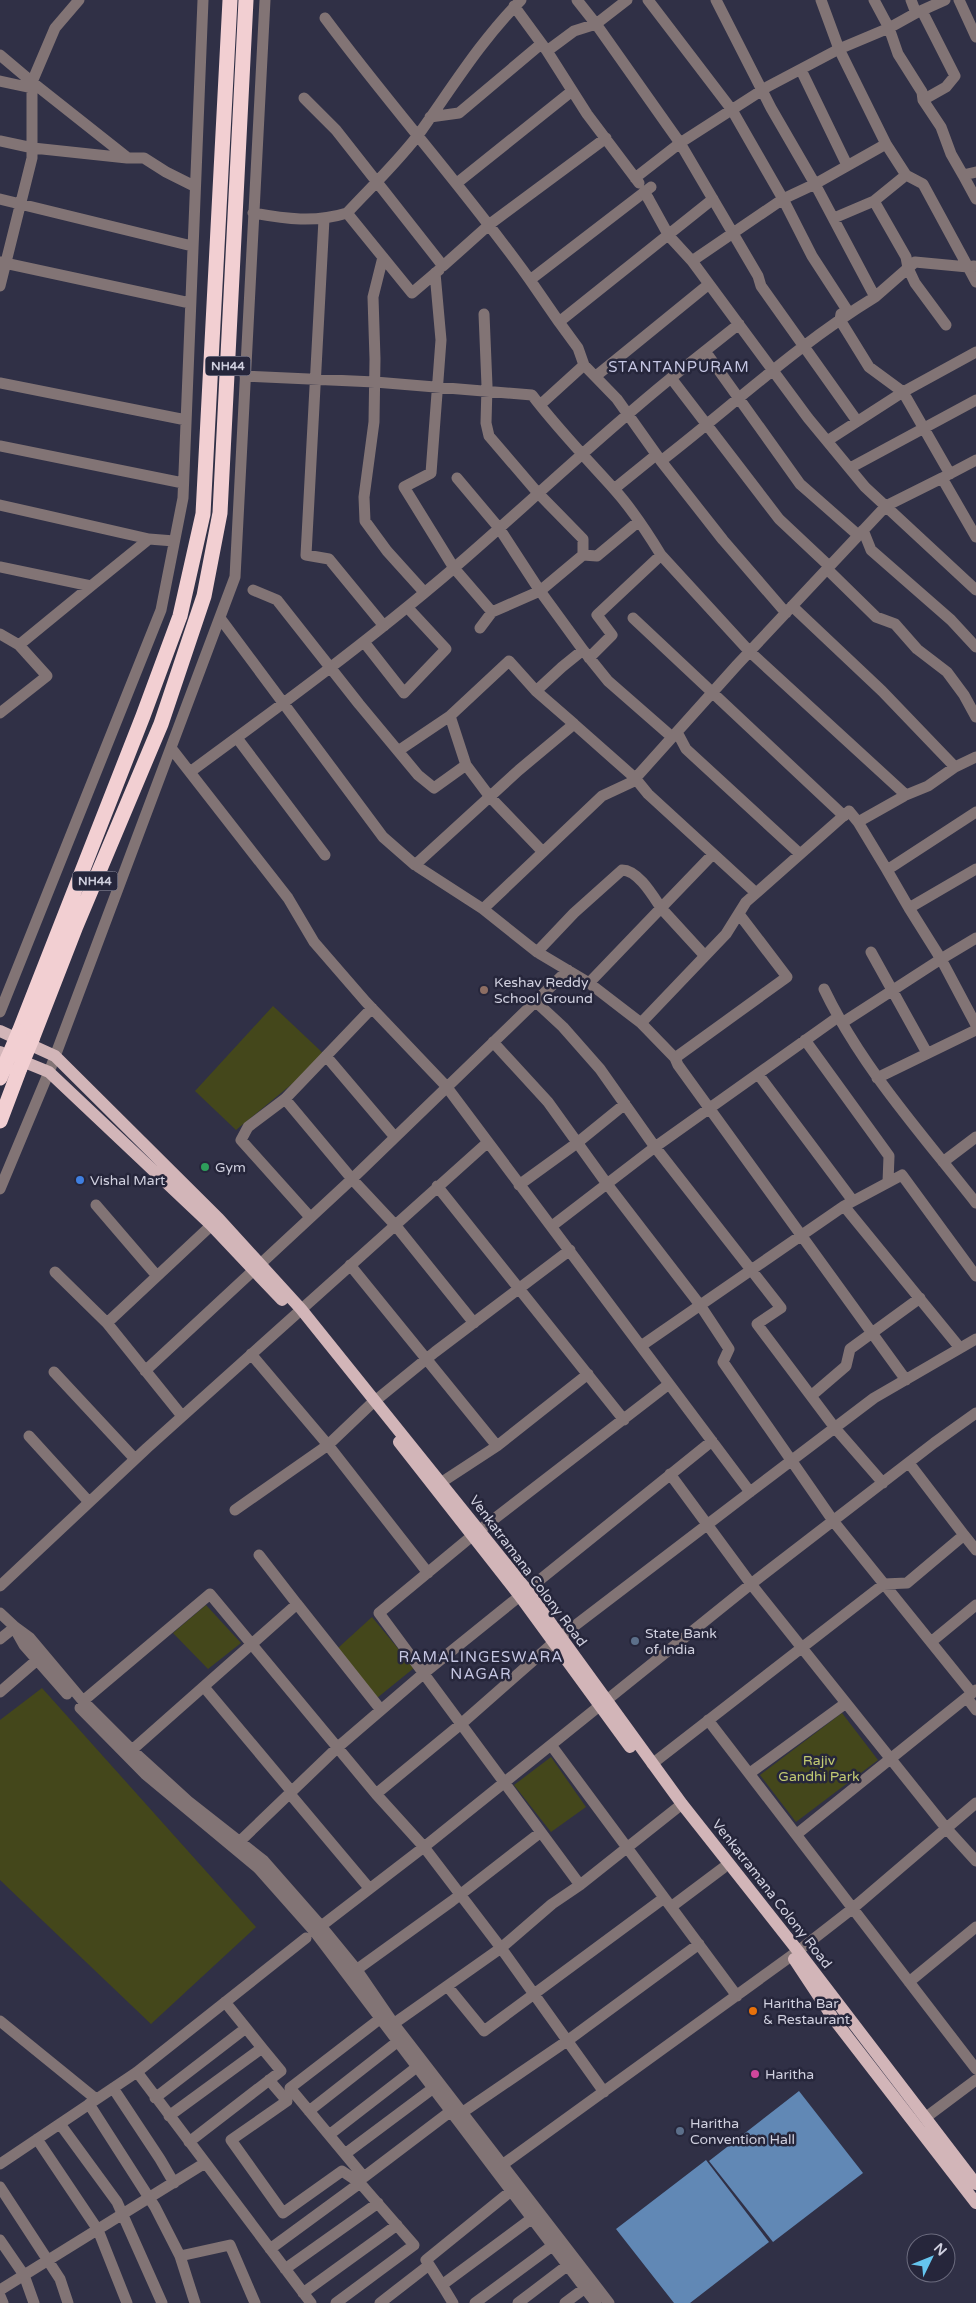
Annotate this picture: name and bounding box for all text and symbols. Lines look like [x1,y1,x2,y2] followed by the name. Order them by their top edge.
[206,356,250,376] road number: NH44
[608,358,750,376] district label: STANTANPURAM
[72,871,118,890] road number: NH44
[494,974,593,1007] place label: Keshav Reddy School Ground
[478,984,490,996] marker: Keshav Reddy School Ground
[215,1159,246,1176] place label: Gym
[199,1161,211,1173] marker: Gym
[90,1172,166,1189] place label: Vishal Mart
[74,1174,86,1186] marker: Vishal Mart
[466,1492,590,1650] street label: Venkatramana Colony Road
[645,1625,717,1658] place label: State Bank of India
[629,1635,641,1647] marker: State Bank of India
[399,1648,563,1683] district label: RAMALINGESWARA NAGAR
[778,1752,860,1785] park label: Rajiv Gandhi Park
[708,1816,836,1972] street label: Venkatramana Colony Road
[763,1995,851,2028] place label: Haritha Bar & Restaurant
[747,2005,759,2017] marker: Haritha Bar & Restaurant
[765,2066,814,2083] place label: Haritha
[749,2068,761,2080] marker: Haritha
[690,2115,795,2148] place label: Haritha Convention Hall
[674,2125,686,2137] marker: Haritha Convention Hall
[906,2233,956,2283] north arrow
[930,2240,950,2259] text: N

